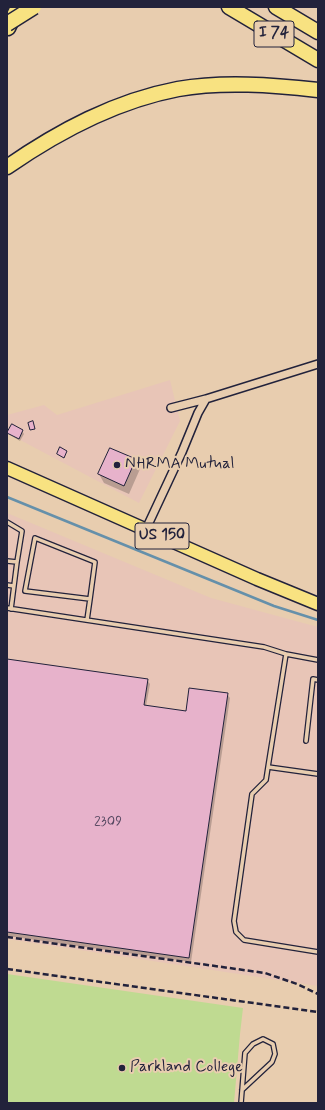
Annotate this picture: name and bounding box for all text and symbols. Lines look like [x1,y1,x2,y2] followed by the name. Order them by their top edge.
[254,21,294,47] road number: I 74
[125,455,234,475] place label: NHRMA Mutual
[112,460,122,470] marker: NHRMA Mutual
[135,523,189,549] road number: US 150
[94,814,122,830] house number: 2309
[130,1058,243,1078] place label: Parkland College
[117,1063,127,1073] marker: Parkland College

